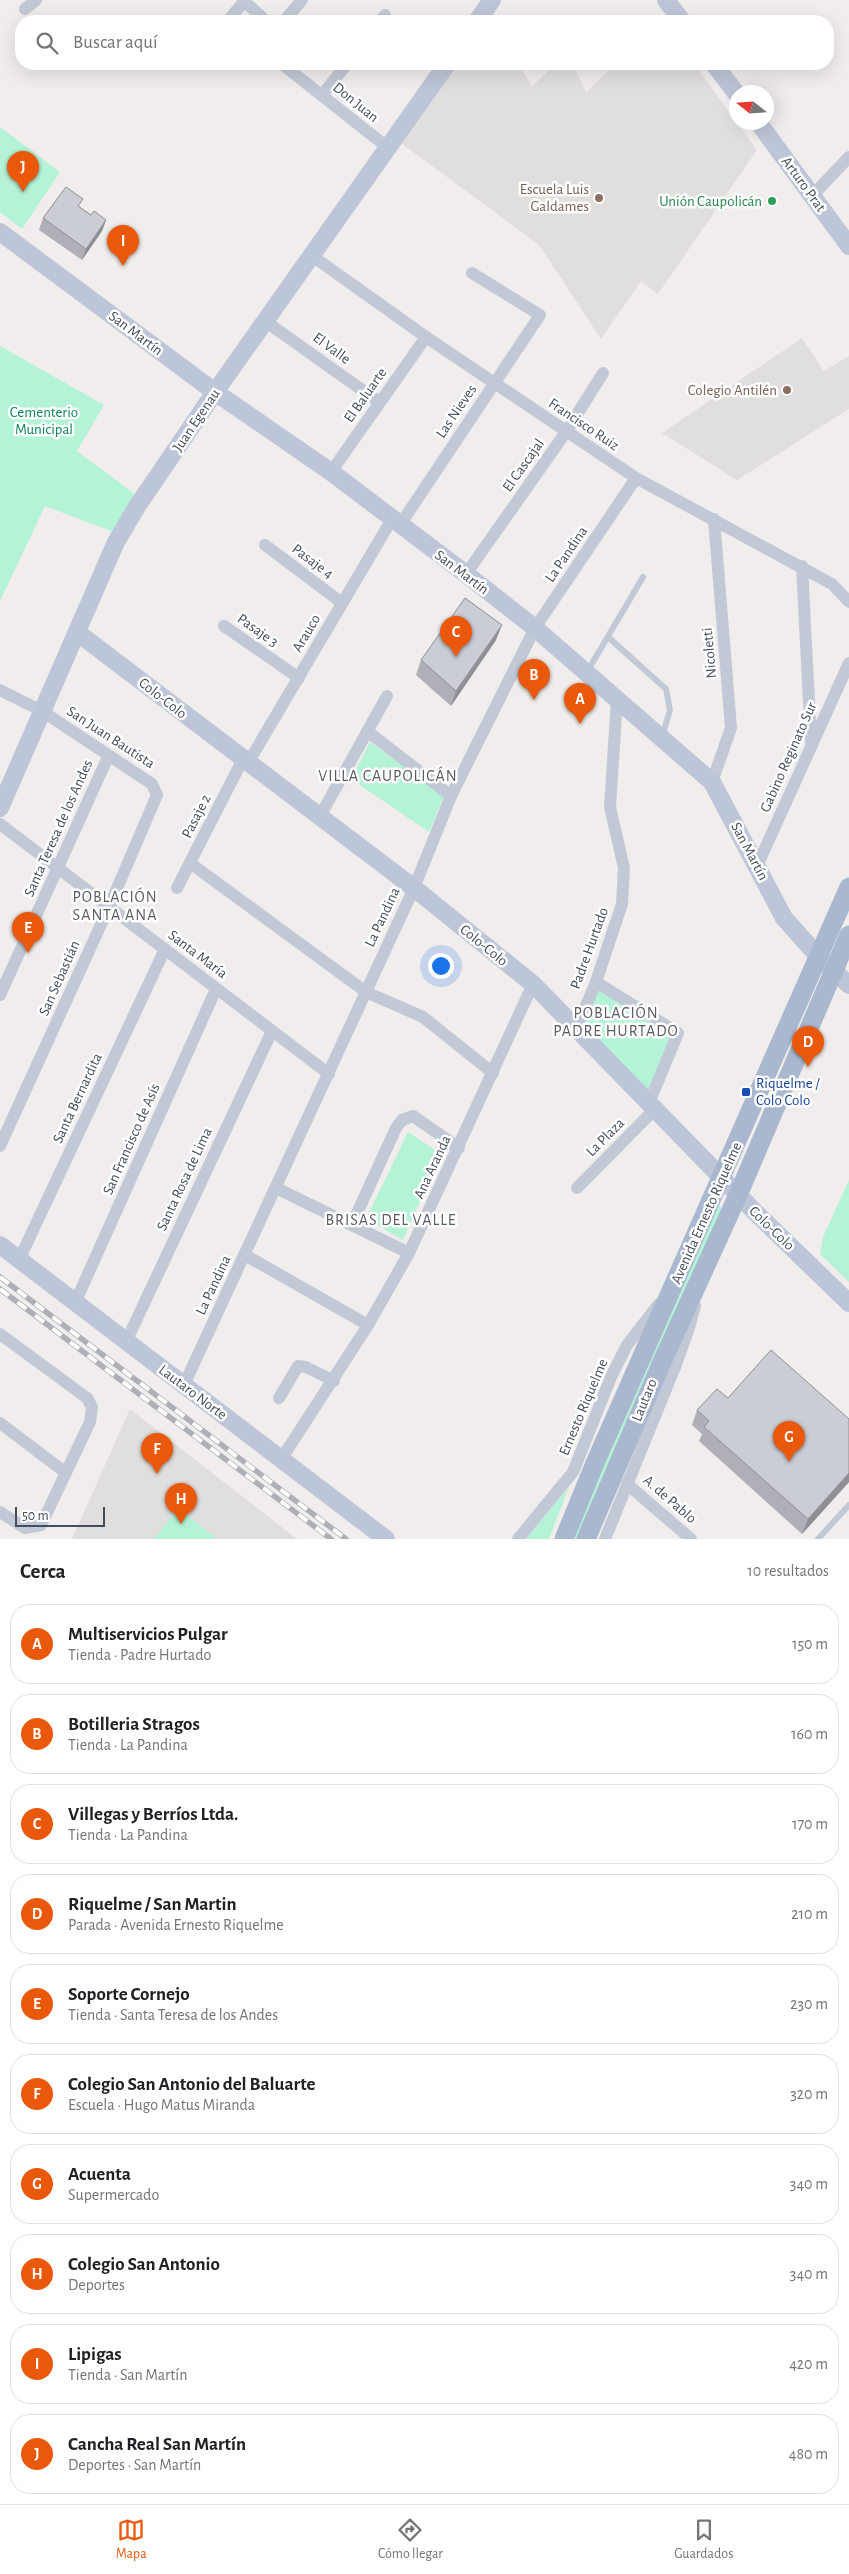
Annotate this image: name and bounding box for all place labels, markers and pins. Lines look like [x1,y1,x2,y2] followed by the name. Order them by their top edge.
[7,151,39,192] pin: J
[520,182,589,214] place label: Escuela Luis Galdames
[593,192,605,204] marker: Escuela Luis Galdames
[659,194,762,209] place label: Unión Caupolicán
[766,195,778,207] marker: Unión Caupolicán
[107,225,139,266] pin: I
[688,383,777,398] place label: Colegio Antilén
[781,384,793,396] marker: Colegio Antilén
[440,616,472,657] pin: C
[518,659,550,700] pin: B
[564,683,596,724] pin: A
[12,912,44,953] pin: E
[792,1026,824,1067] pin: D
[756,1076,820,1108] place label: Riquelme / Colo Colo
[740,1086,752,1098] marker: Riquelme / Colo Colo
[773,1421,805,1462] pin: G
[141,1433,173,1474] pin: F
[165,1483,197,1524] pin: H

